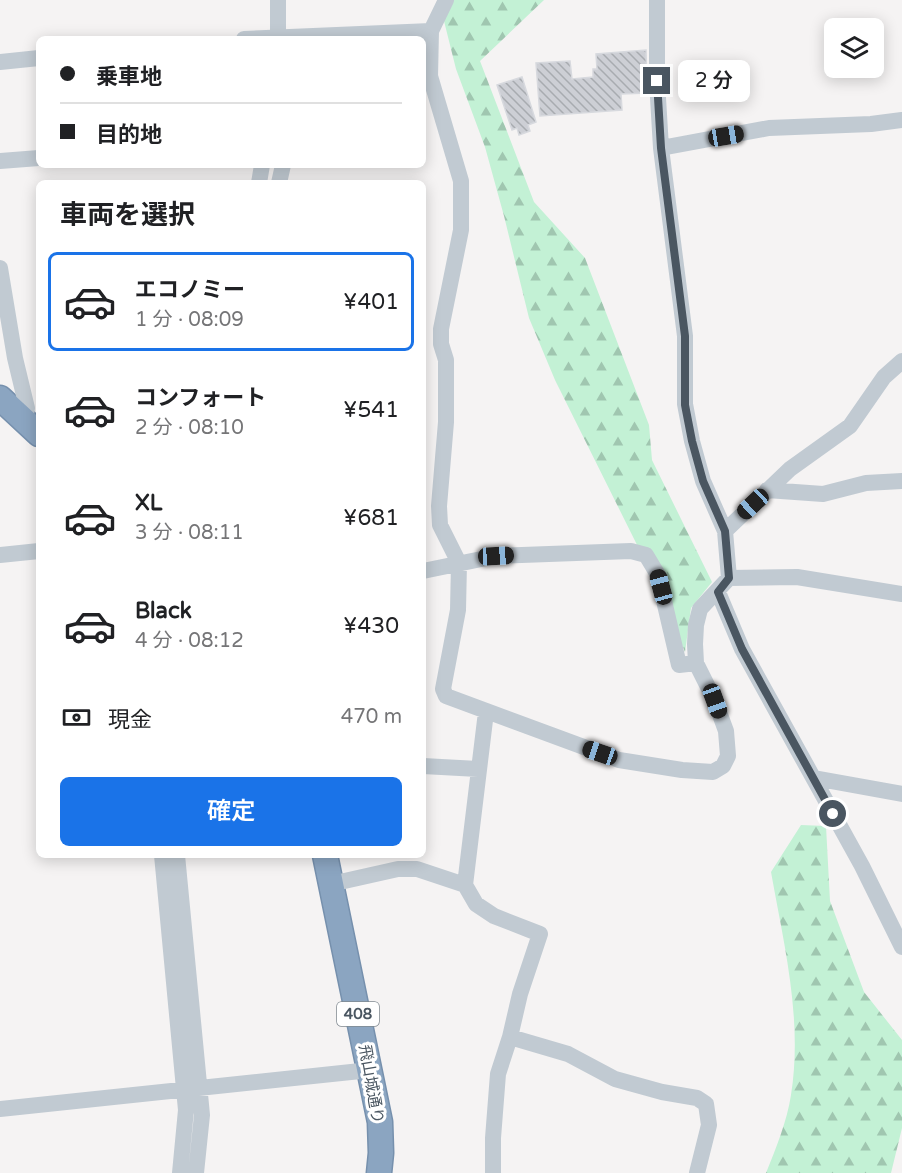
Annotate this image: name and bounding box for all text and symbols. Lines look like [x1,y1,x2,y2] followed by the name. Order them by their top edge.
[824,18,884,78] map controls
[824,18,884,78] button: layers
[678,60,750,102] callout: 2 分
[96,64,162,90] text: 乗車地
[643,67,670,94] route end
[695,69,733,93] text: 2 分
[96,122,162,148] text: 目的地
[707,124,745,148] car
[60,199,195,232] text: 車両を選択
[63,275,117,329] icon: car
[135,277,245,303] text: エコノミー
[343,289,399,315] text: ¥401
[135,308,244,332] text: 1 分 · 08:09
[63,383,117,437] icon: car
[135,385,266,411] text: コンフォート
[343,397,399,423] text: ¥541
[135,416,244,440] text: 2 分 · 08:10
[734,485,772,523] car
[135,490,162,516] text: XL
[63,491,117,545] icon: car
[343,505,399,531] text: ¥681
[135,521,244,545] text: 3 分 · 08:11
[478,546,514,566] car
[648,567,674,607] car
[135,598,192,624] text: Black
[63,599,117,653] icon: car
[343,613,399,639] text: ¥430
[135,629,244,653] text: 4 分 · 08:12
[700,681,730,721] car
[60,701,93,734] icon: cash
[341,705,402,729] text: 470 m
[108,707,152,733] text: 現金
[580,739,620,767] car
[60,777,402,846] button: 確定
[819,800,846,827] route start
[337,1002,379,1026] road number: 408
[354,1043,388,1125] street label: 飛山城通り

